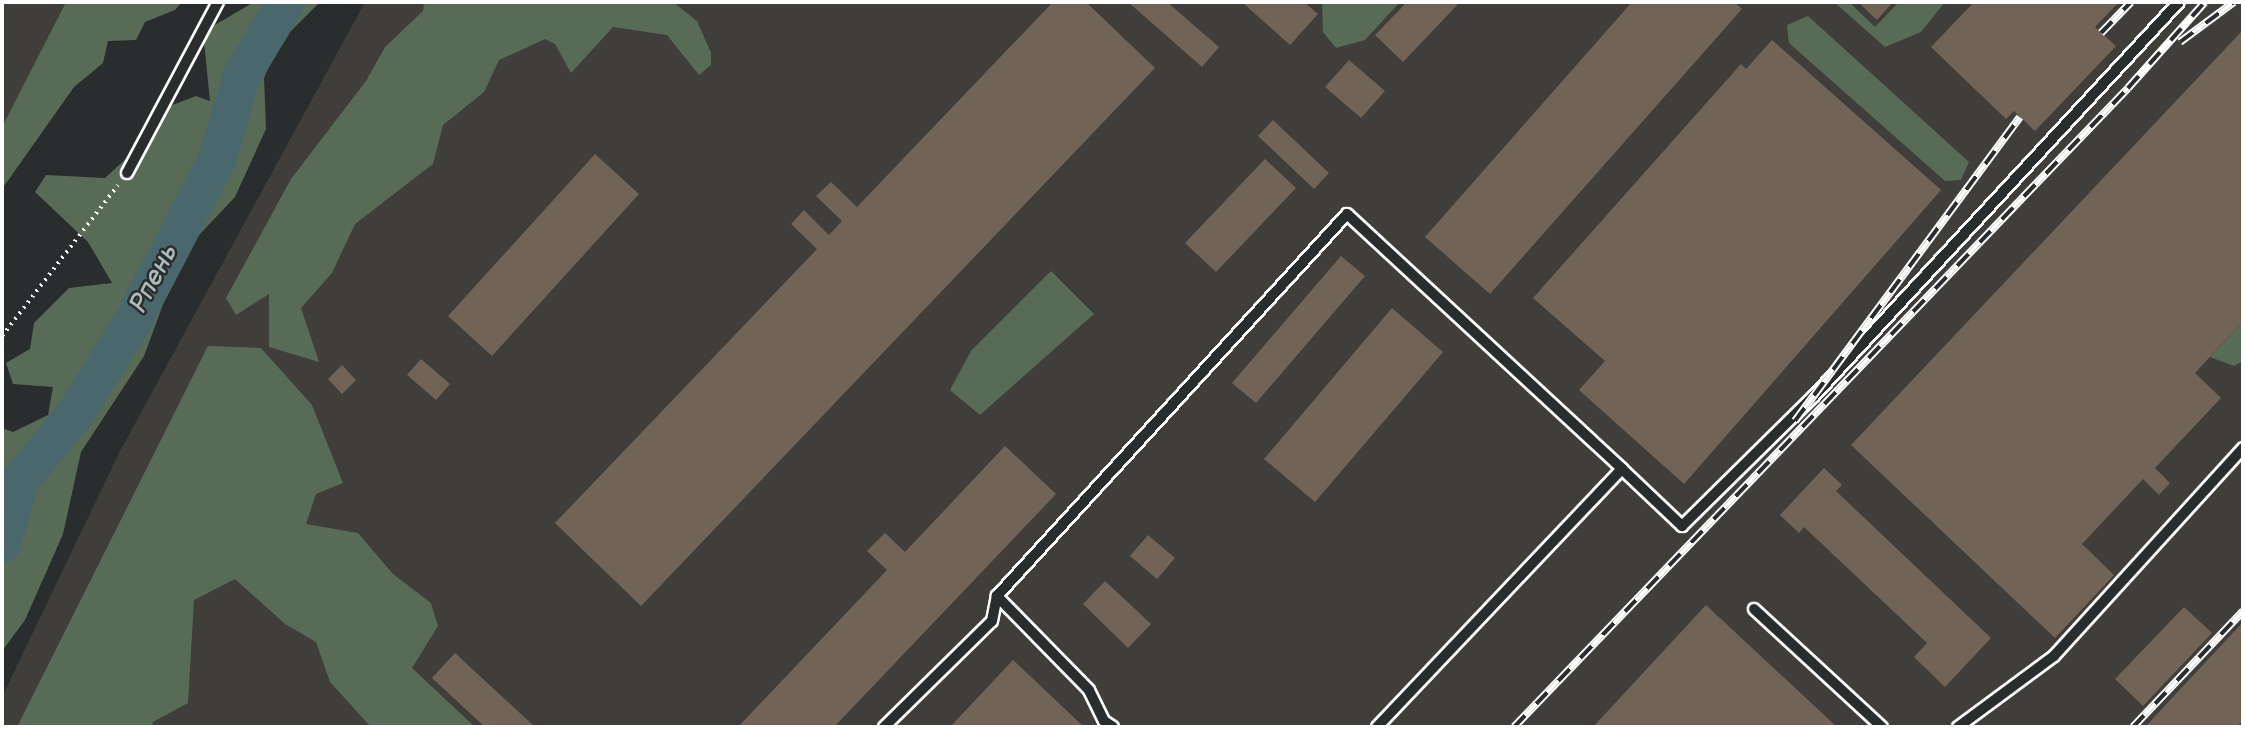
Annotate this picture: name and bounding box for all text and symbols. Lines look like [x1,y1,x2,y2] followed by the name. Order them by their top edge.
[123,239,185,319] water label: Рпень

